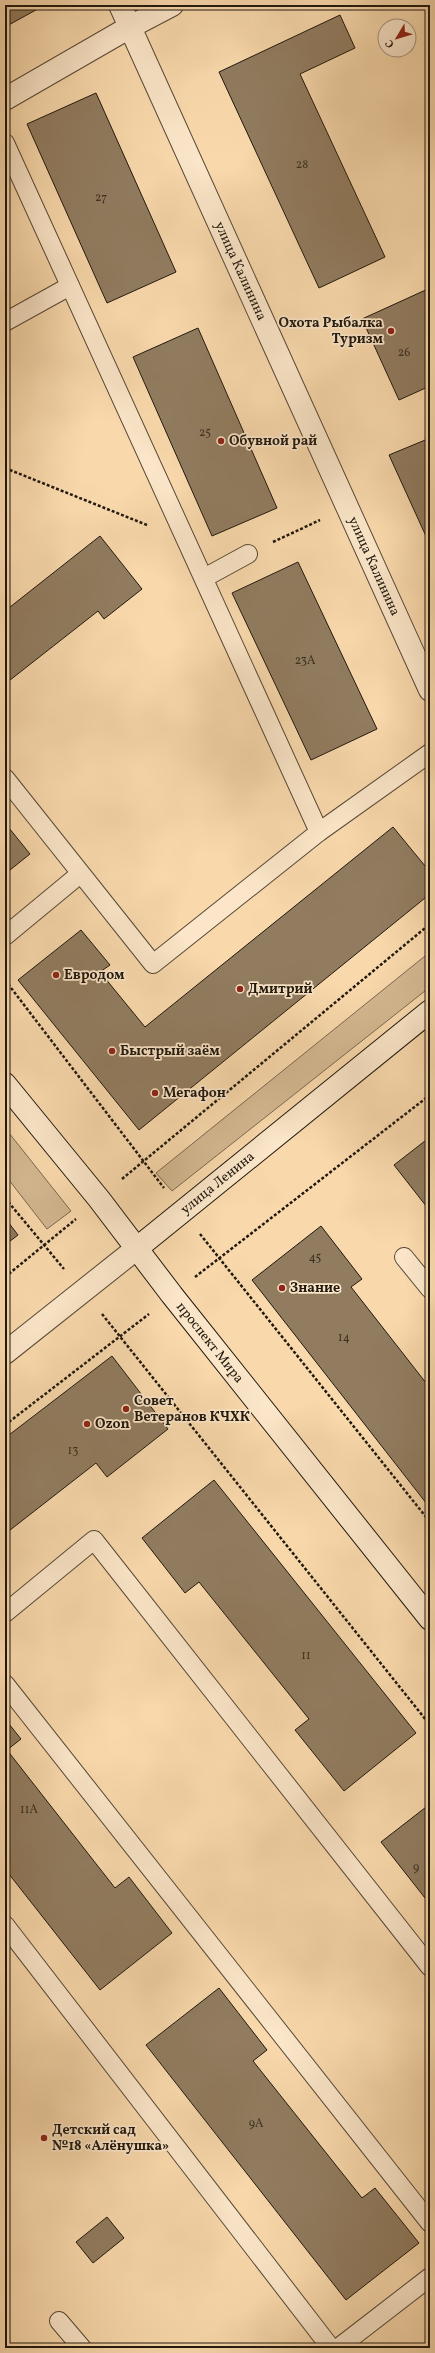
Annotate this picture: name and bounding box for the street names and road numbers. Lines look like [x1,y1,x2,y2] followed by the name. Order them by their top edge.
[210,218,271,324] street label: улица Калинина
[343,514,405,619] street label: улица Калинина
[176,1147,259,1219] street label: улица Ленина
[172,1298,248,1387] street label: проспект Мира

